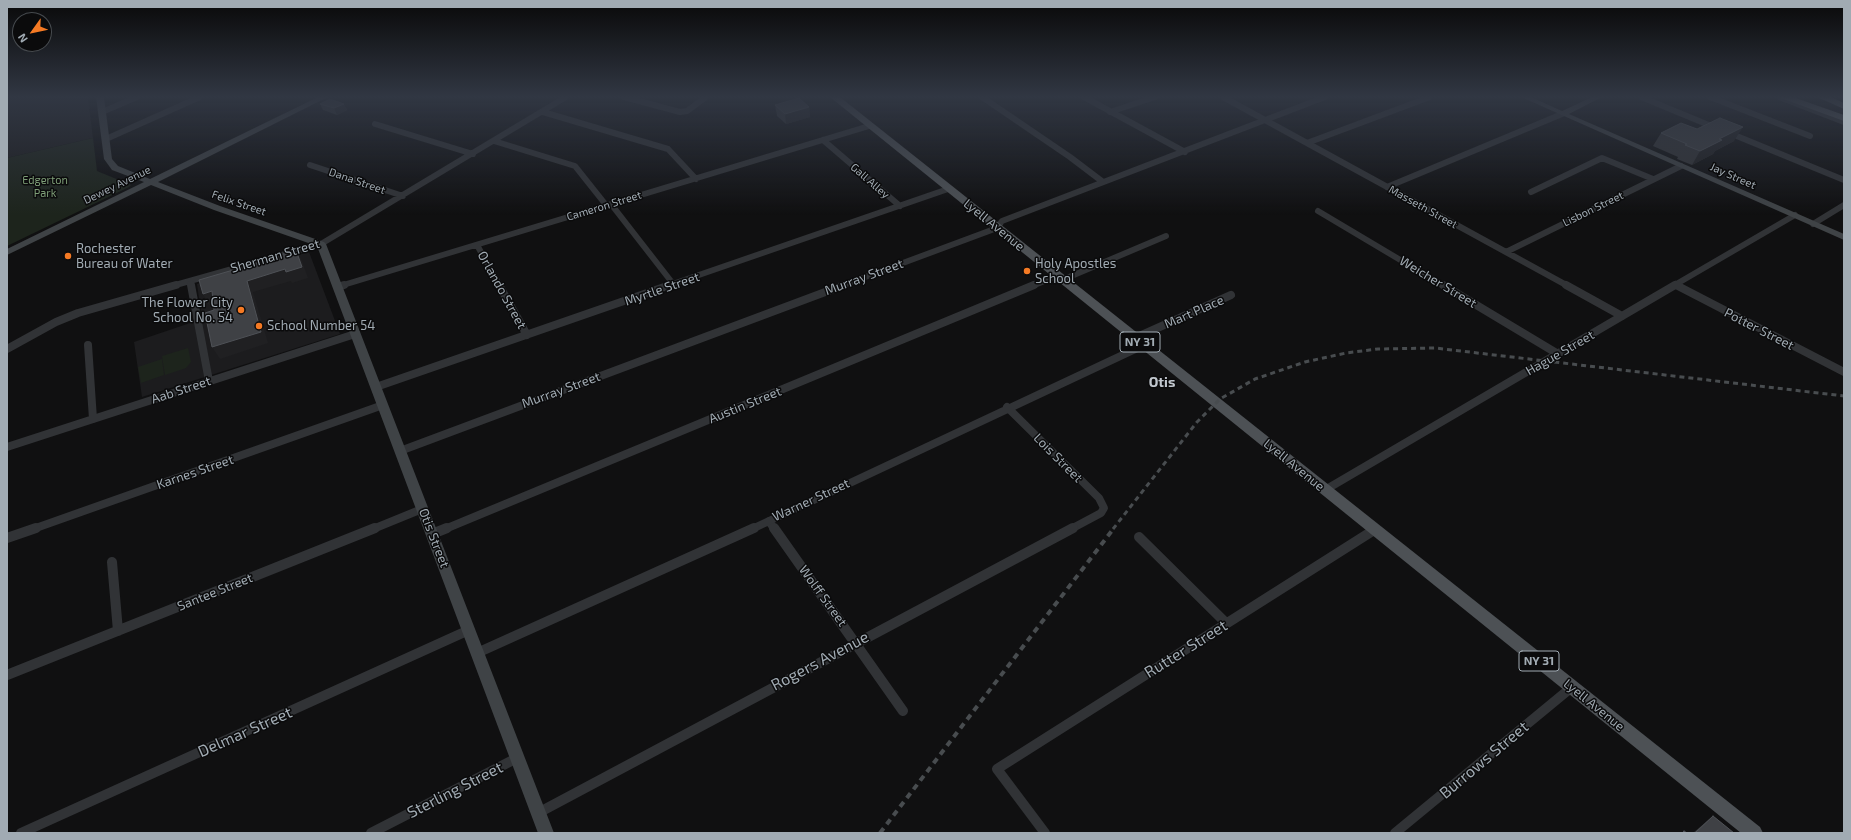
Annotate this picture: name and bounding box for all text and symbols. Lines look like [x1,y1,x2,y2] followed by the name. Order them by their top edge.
[12,12,52,52] north arrow
[15,31,30,45] text: N
[1708,160,1758,192] street label: Jay Street
[848,161,892,201] street label: Gall Alley
[81,163,153,207] street label: Dewey Avenue
[327,165,387,197] street label: Dana Street
[22,173,68,199] park label: Edgerton Park
[1386,183,1460,231] street label: Masseth Street
[210,188,268,218] street label: Felix Street
[565,188,643,224] street label: Cameron Street
[1560,189,1626,229] street label: Lisbon Street
[960,196,1028,254] street label: Lyell Avenue
[229,236,321,276] street label: Sherman Street
[76,241,173,272] place label: Rochester Bureau of Water
[474,248,530,332] street label: Orlando Street
[63,251,73,261] marker: Rochester Bureau of Water
[1397,253,1479,311] street label: Weicher Street
[823,256,905,298] street label: Murray Street
[1035,256,1116,287] place label: Holy Apostles School
[1022,266,1032,276] marker: Holy Apostles School
[622,269,702,309] street label: Myrtle Street
[1162,292,1226,332] street label: Mart Place
[142,295,233,326] place label: The Flower City School No. 54
[236,305,246,315] marker: The Flower City School No. 54
[1722,305,1796,353] street label: Potter Street
[267,318,375,334] place label: School Number 54
[254,321,264,331] marker: School Number 54
[1523,327,1597,379] street label: Hague Street
[1120,332,1160,352] road number: NY 31
[520,369,602,411] street label: Murray Street
[149,373,213,407] street label: Aab Street
[1149,374,1175,390] district label: Otis
[706,383,784,427] street label: Austin Street
[1030,430,1086,486] street label: Lois Street
[1260,436,1328,494] street label: Lyell Avenue
[155,452,235,492] street label: Karnes Street
[770,475,852,525] street label: Warner Street
[416,506,452,570] street label: Otis Street
[796,562,850,630] street label: Wolff Street
[175,570,255,614] street label: Santee Street
[1141,616,1231,682] street label: Rutter Street
[768,627,872,695] street label: Rogers Avenue
[1519,651,1559,671] road number: NY 31
[1560,676,1628,734] street label: Lyell Avenue
[195,703,295,761] street label: Delmar Street
[1436,717,1532,803] street label: Burrows Street
[404,758,506,822] street label: Sterling Street

